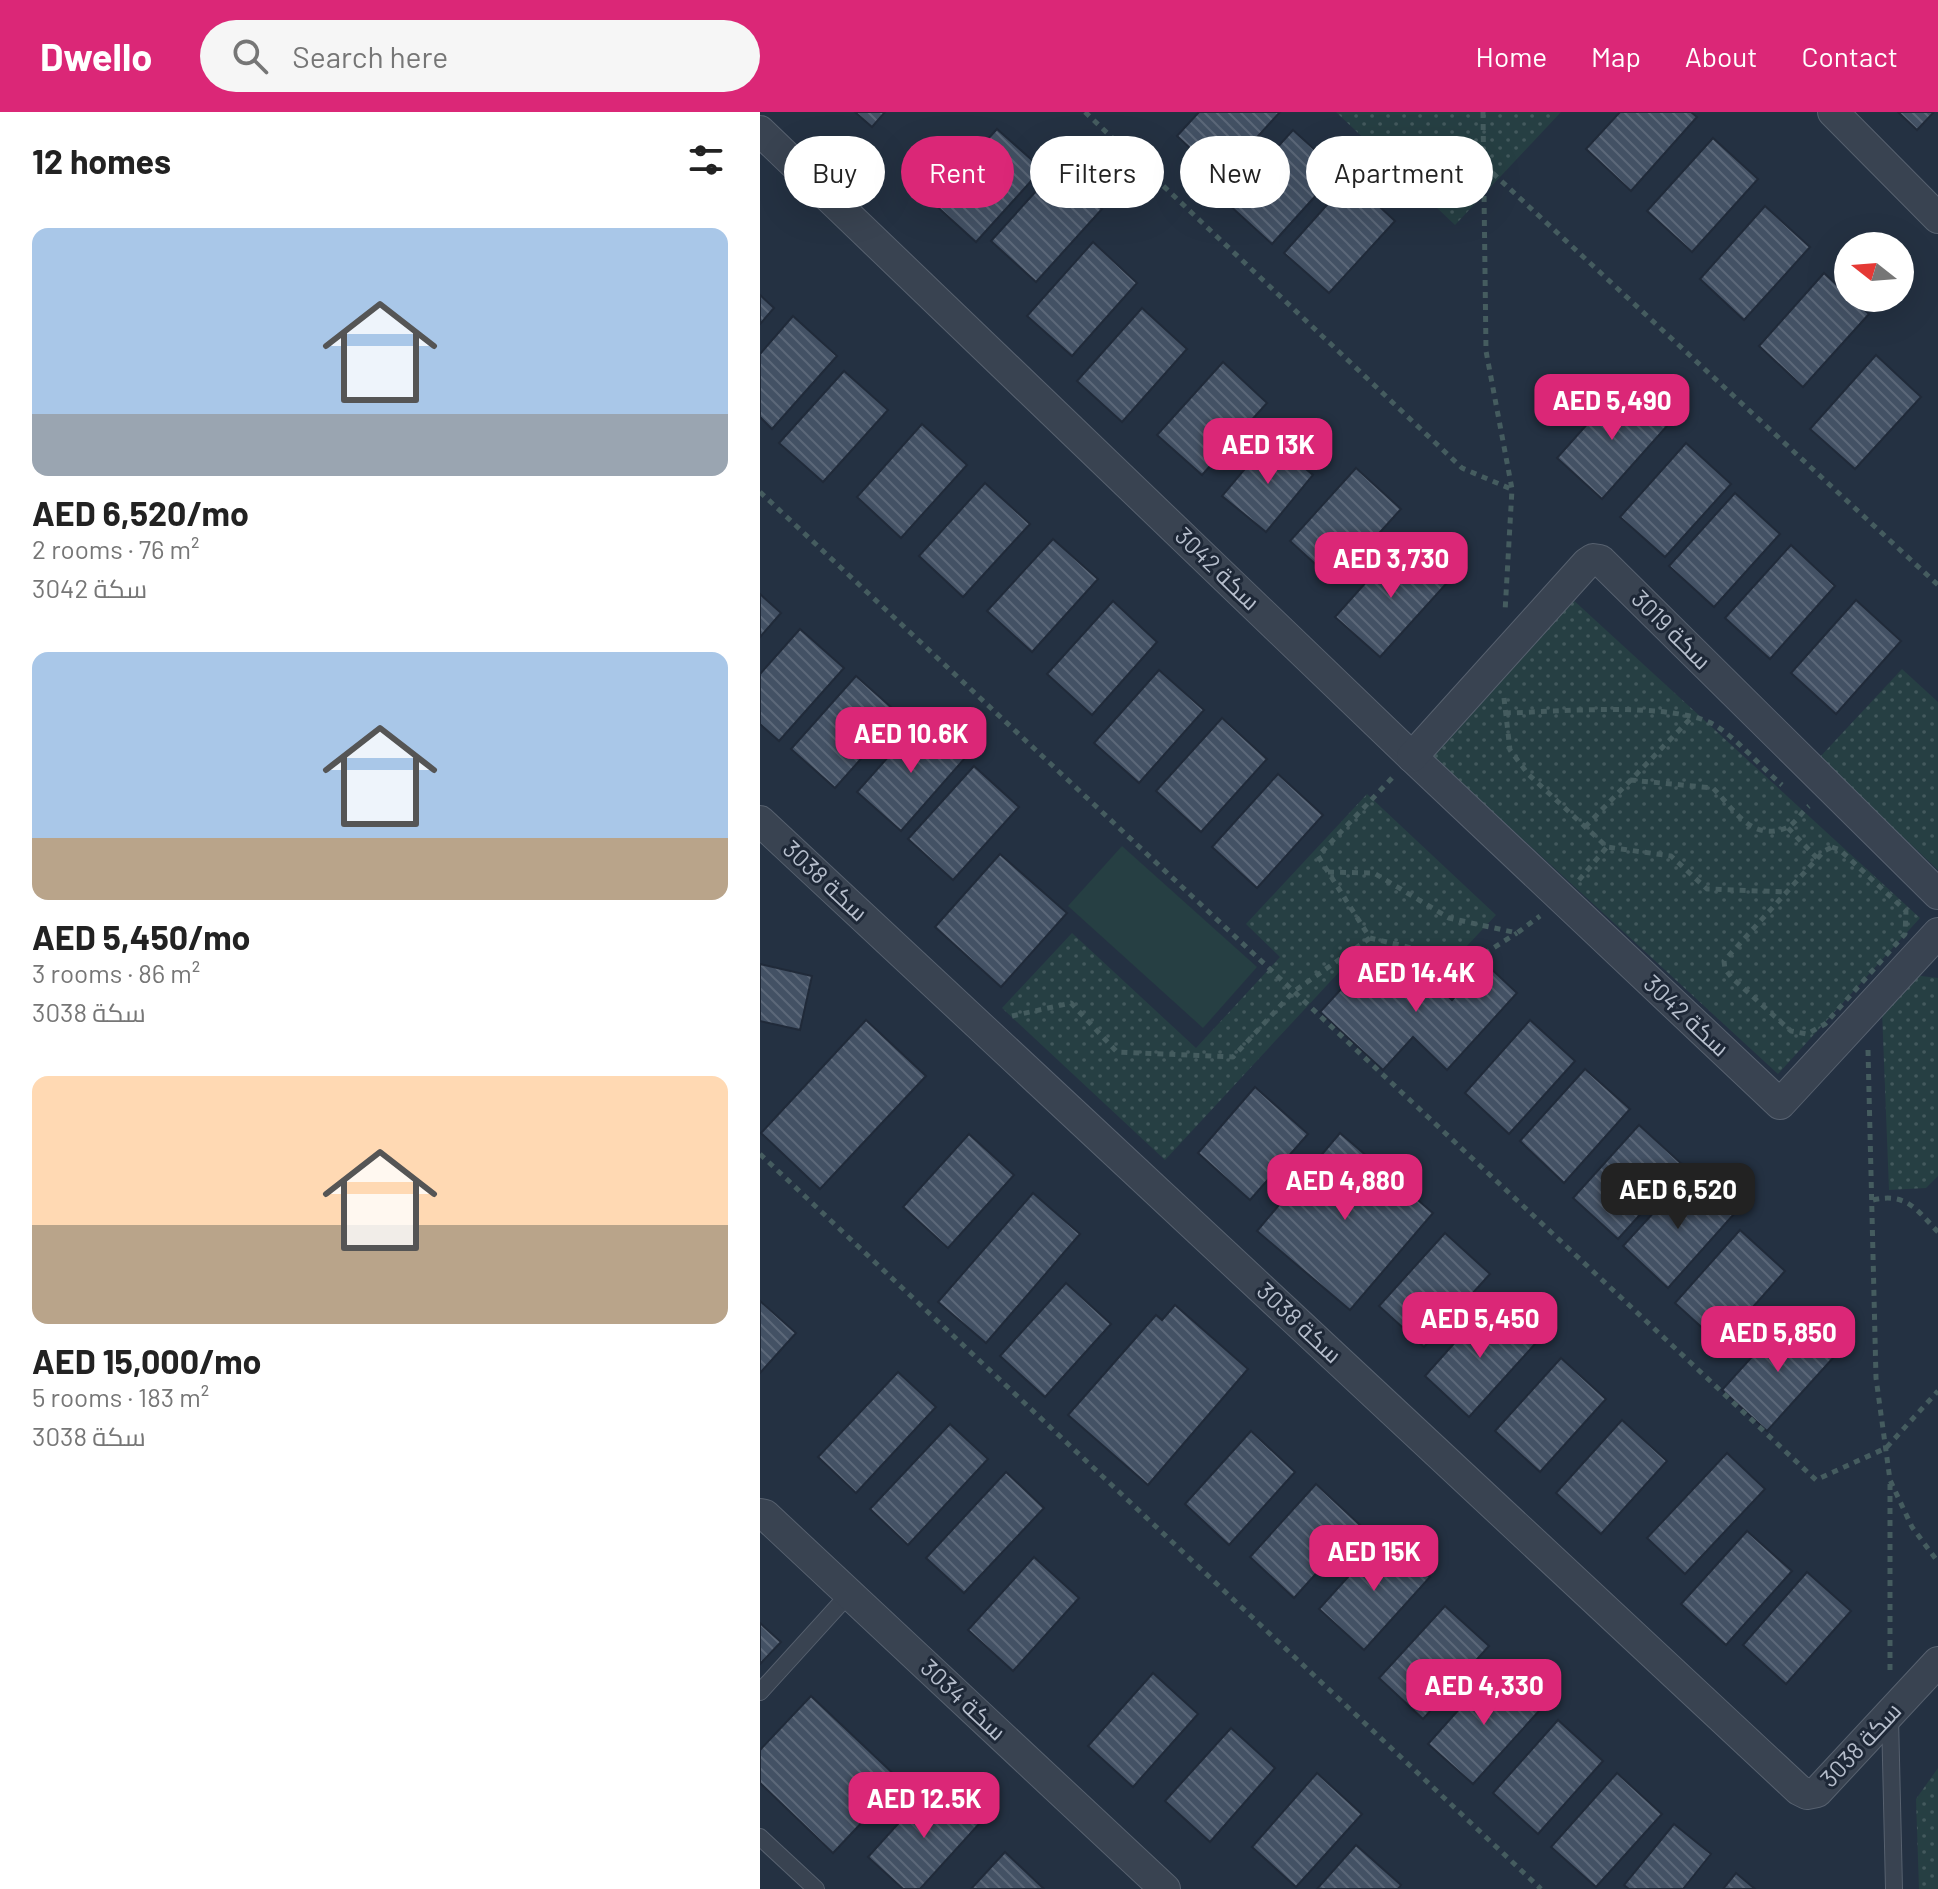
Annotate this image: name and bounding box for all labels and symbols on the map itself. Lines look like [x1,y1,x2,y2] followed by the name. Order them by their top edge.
[1834,232,1914,312] north arrow
[1520,374,1704,442] pin: AED 5,490
[1194,418,1342,486] pin: AED 13K
[1170,521,1266,615] street label: سكة 3042
[1299,532,1483,600] pin: AED 3,730
[1626,583,1718,675] street label: سكة 3019
[819,707,1003,775] pin: AED 10.6K
[778,833,874,926] street label: سكة 3038
[1324,946,1508,1014] pin: AED 14.4K
[1638,968,1736,1062] street label: سكة 3042
[1253,1154,1437,1222] pin: AED 4,880
[1586,1163,1770,1231] pin: AED 6,520
[1252,1275,1348,1368] street label: سكة 3038
[1388,1292,1572,1360] pin: AED 5,450
[1686,1306,1870,1374] pin: AED 5,850
[1300,1525,1448,1593] pin: AED 15K
[915,1652,1013,1746] street label: سكة 3034
[1392,1659,1576,1727] pin: AED 4,330
[1813,1696,1906,1792] street label: سكة 3038
[832,1772,1016,1840] pin: AED 12.5K

